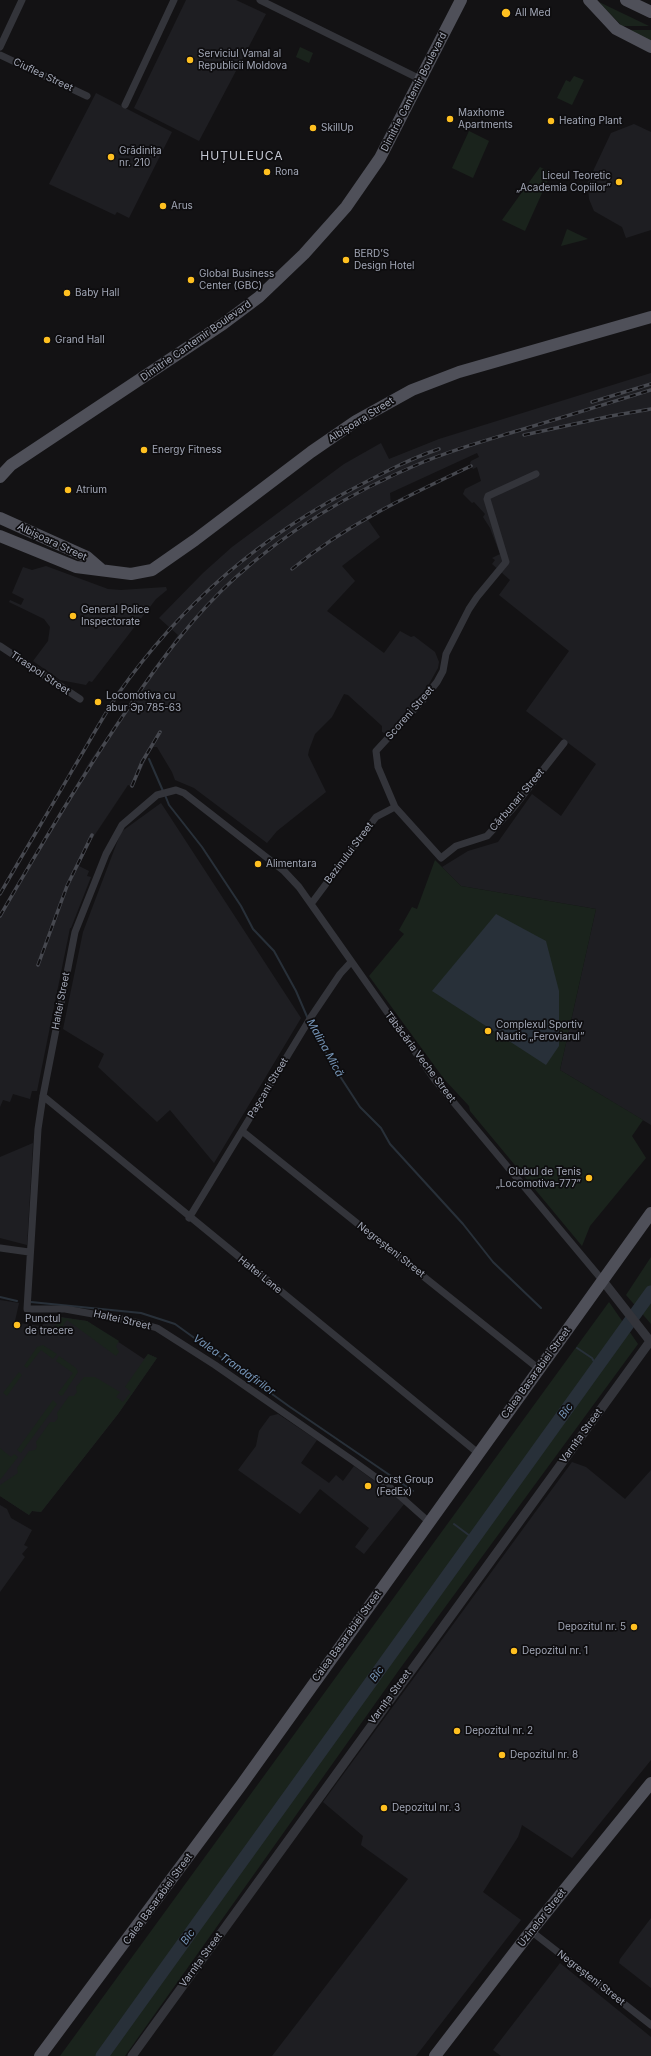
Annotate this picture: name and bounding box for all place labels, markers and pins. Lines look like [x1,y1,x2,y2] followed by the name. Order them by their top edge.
[500,7,512,19] marker: All Med
[515,7,551,19] place label: All Med
[198,48,287,72] place label: Serviciul Vamal al Republicii Moldova
[185,55,195,65] marker: Serviciul Vamal al Republicii Moldova
[458,107,513,130] place label: Maxhome Apartments
[445,114,455,124] marker: Maxhome Apartments
[559,115,622,127] place label: Heating Plant
[546,116,556,126] marker: Heating Plant
[321,122,354,134] place label: SkillUp
[308,123,318,133] marker: SkillUp
[119,145,162,168] place label: Grădinița nr. 210
[106,152,116,162] marker: Grădinița nr. 210
[275,166,299,178] place label: Rona
[262,167,272,177] marker: Rona
[516,170,611,194] place label: Liceul Teoretic „Academia Copiilor”
[614,177,624,187] marker: Liceul Teoretic „Academia Copiilor”
[171,200,193,212] place label: Arus
[158,201,168,211] marker: Arus
[354,248,414,272] place label: BERD’S Design Hotel
[341,255,351,265] marker: BERD’S Design Hotel
[199,268,274,292] place label: Global Business Center (GBC)
[186,275,196,285] marker: Global Business Center (GBC)
[75,287,119,299] place label: Baby Hall
[62,288,72,298] marker: Baby Hall
[55,334,105,346] place label: Grand Hall
[42,335,52,345] marker: Grand Hall
[152,444,222,456] place label: Energy Fitness
[139,445,149,455] marker: Energy Fitness
[76,484,107,496] place label: Atrium
[63,485,73,495] marker: Atrium
[81,604,149,628] place label: General Police Inspectorate
[68,611,78,621] marker: General Police Inspectorate
[106,690,181,714] place label: Locomotiva cu abur Эр 785-63
[93,697,103,707] marker: Locomotiva cu abur Эр 785-63
[266,858,317,870] place label: Alimentara
[253,859,263,869] marker: Alimentara
[496,1019,584,1042] place label: Complexul Sportiv Nautic „Feroviarul”
[483,1026,493,1036] marker: Complexul Sportiv Nautic „Feroviarul”
[496,1166,581,1190] place label: Clubul de Tenis „Locomotiva-777”
[584,1173,594,1183] marker: Clubul de Tenis „Locomotiva-777”
[25,1313,73,1336] place label: Punctul de trecere
[12,1320,22,1330] marker: Punctul de trecere
[376,1474,434,1498] place label: Corst Group (FedEx)
[363,1481,373,1491] marker: Corst Group (FedEx)
[558,1621,626,1633] place label: Depozitul nr. 5
[629,1622,639,1632] marker: Depozitul nr. 5
[522,1645,588,1657] place label: Depozitul nr. 1
[509,1646,519,1656] marker: Depozitul nr. 1
[465,1725,533,1737] place label: Depozitul nr. 2
[452,1726,462,1736] marker: Depozitul nr. 2
[510,1749,578,1761] place label: Depozitul nr. 8
[497,1750,507,1760] marker: Depozitul nr. 8
[392,1802,460,1814] place label: Depozitul nr. 3
[379,1803,389,1813] marker: Depozitul nr. 3

